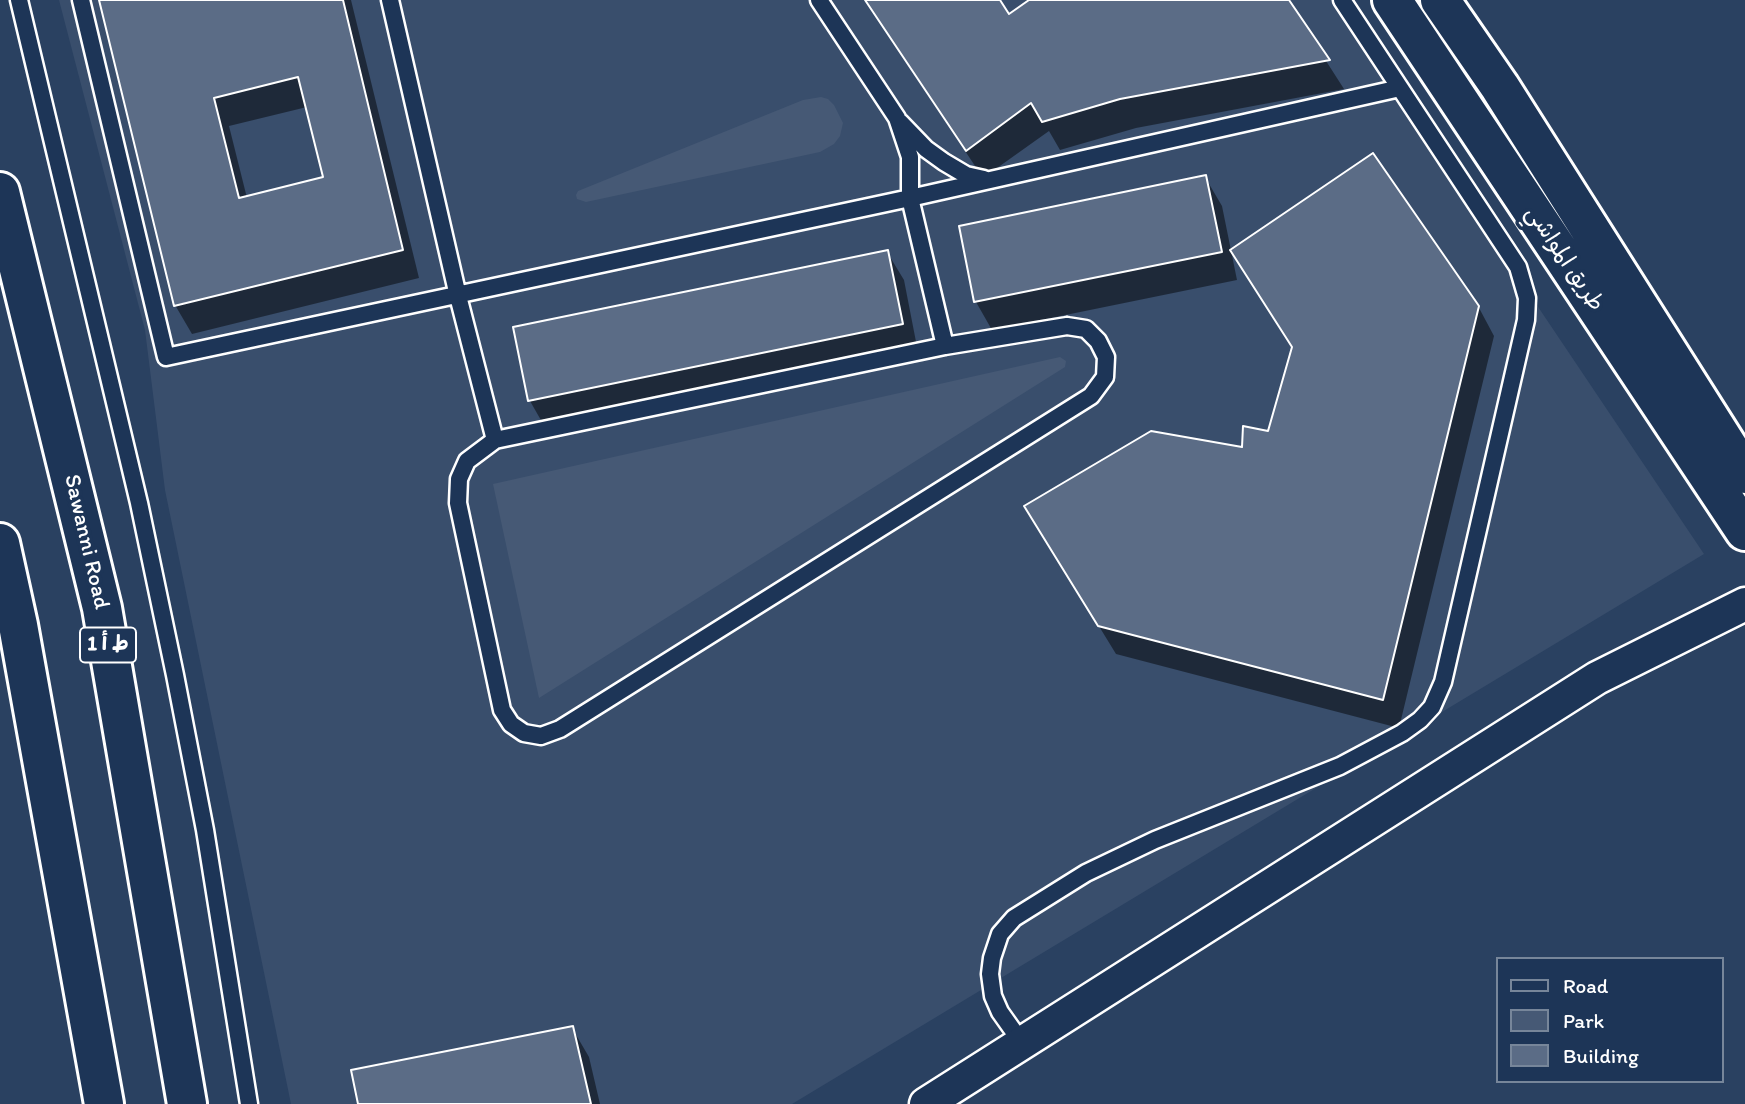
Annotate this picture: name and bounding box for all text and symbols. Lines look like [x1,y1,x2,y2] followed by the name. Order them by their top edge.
[1519,201,1609,317] street label: طريق المواشي
[57,472,115,612] street label: Sawanni Road
[80,628,136,662] road number: ط أ 1
[1496,957,1724,1083] legend
[1563,973,1608,998] text: Road
[1563,1008,1604,1033] text: Park
[1563,1043,1639,1068] text: Building

